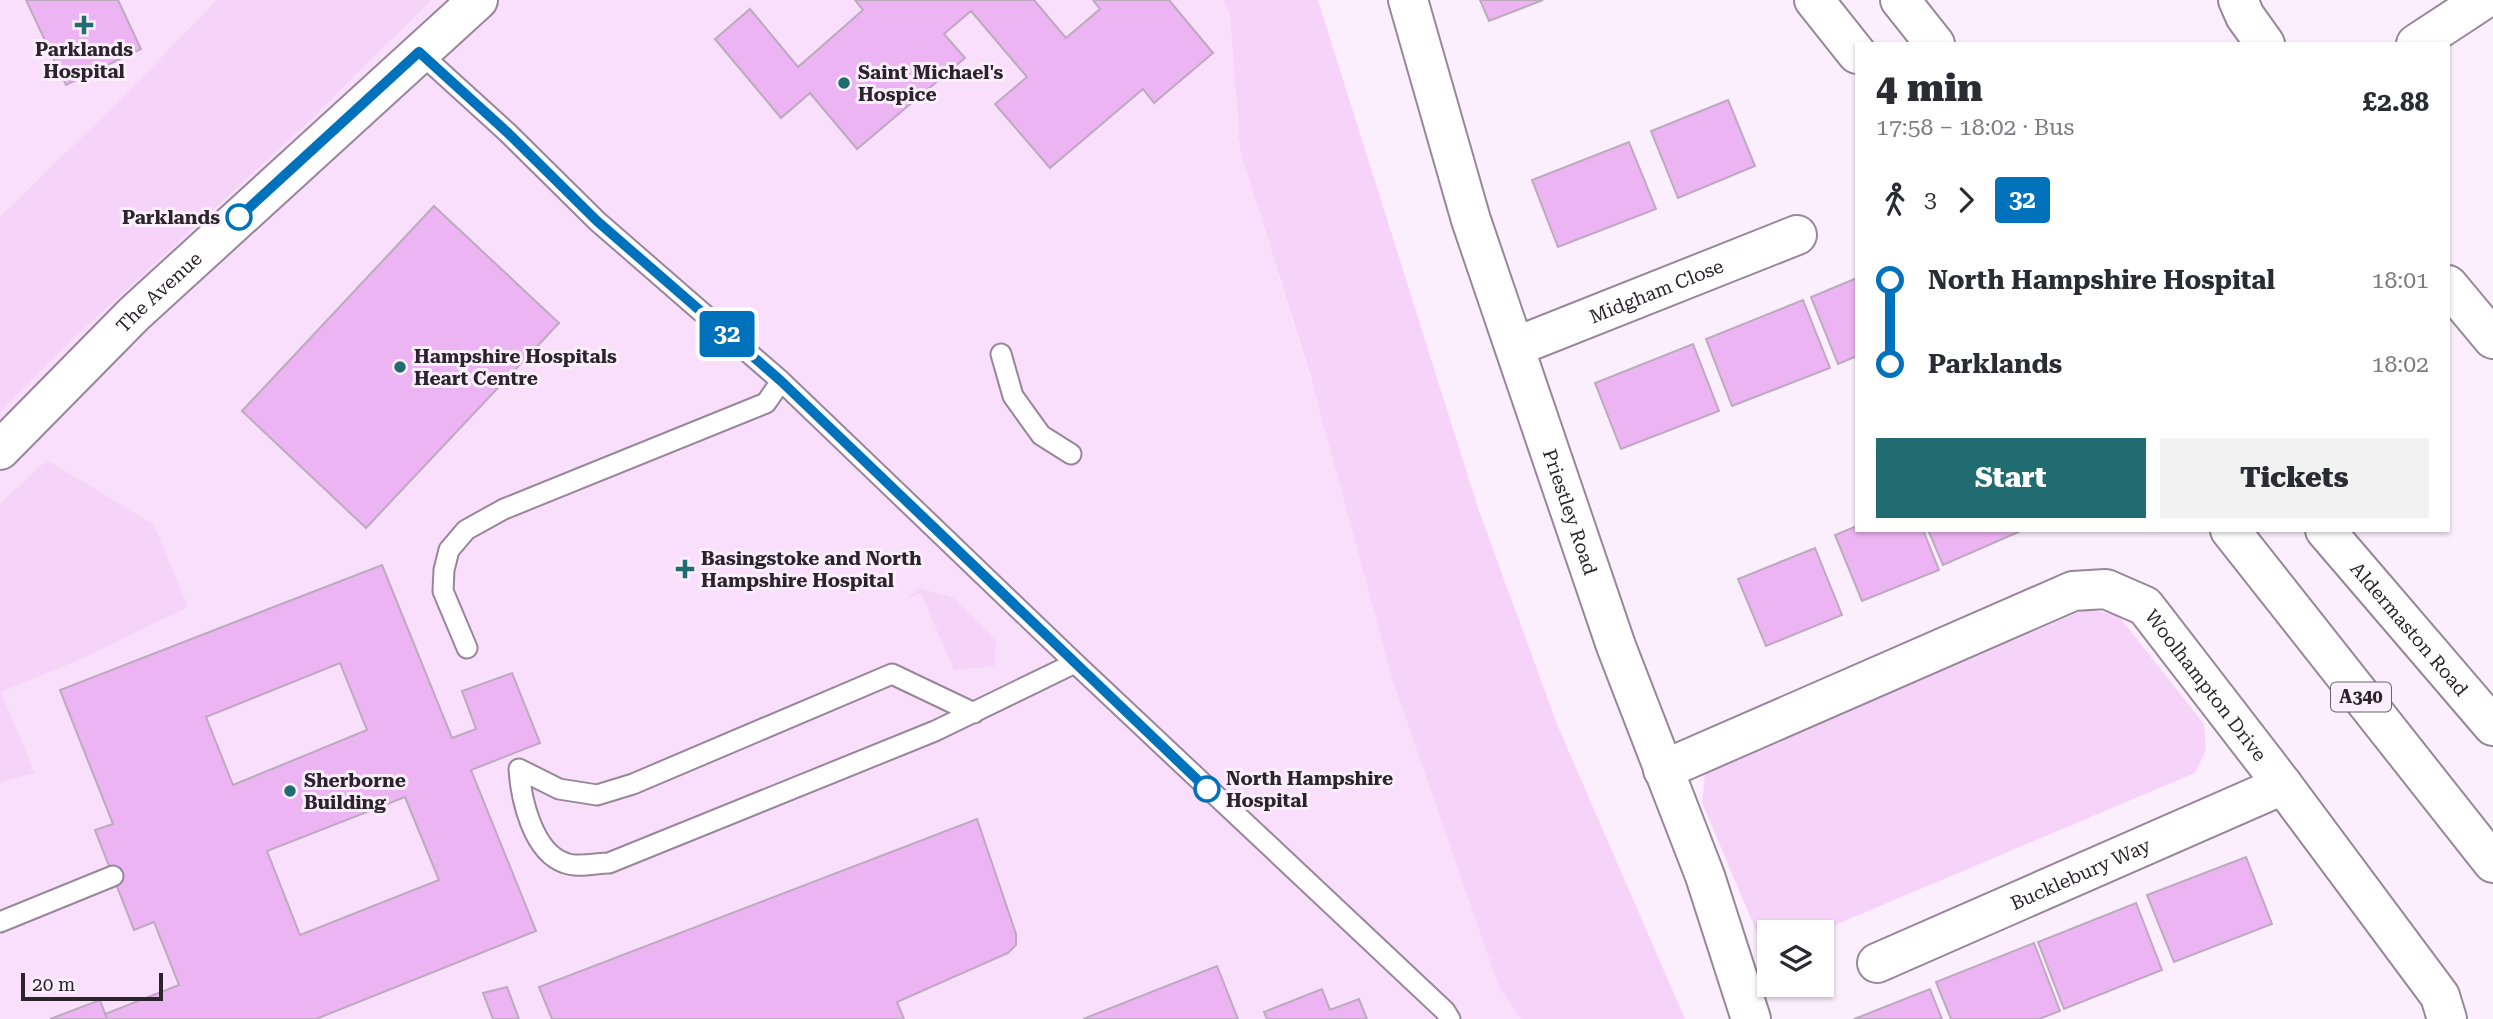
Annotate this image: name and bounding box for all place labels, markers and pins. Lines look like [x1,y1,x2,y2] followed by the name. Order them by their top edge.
[74,15,94,35] marker: Parklands Hospital
[35,38,133,83] place label: Parklands Hospital
[858,61,1004,106] place label: Saint Michael's Hospice
[836,75,852,91] marker: Saint Michael's Hospice
[226,204,252,230] marker: Parklands
[122,206,220,229] place label: Parklands
[414,345,617,390] place label: Hampshire Hospitals Heart Centre
[392,359,408,375] marker: Hampshire Hospitals Heart Centre
[701,547,922,592] place label: Basingstoke and North Hampshire Hospital
[675,559,695,579] marker: Basingstoke and North Hampshire Hospital
[1226,767,1393,812] place label: North Hampshire Hospital
[304,769,406,814] place label: Sherborne Building
[1194,776,1220,802] marker: North Hampshire Hospital
[282,783,298,799] marker: Sherborne Building

